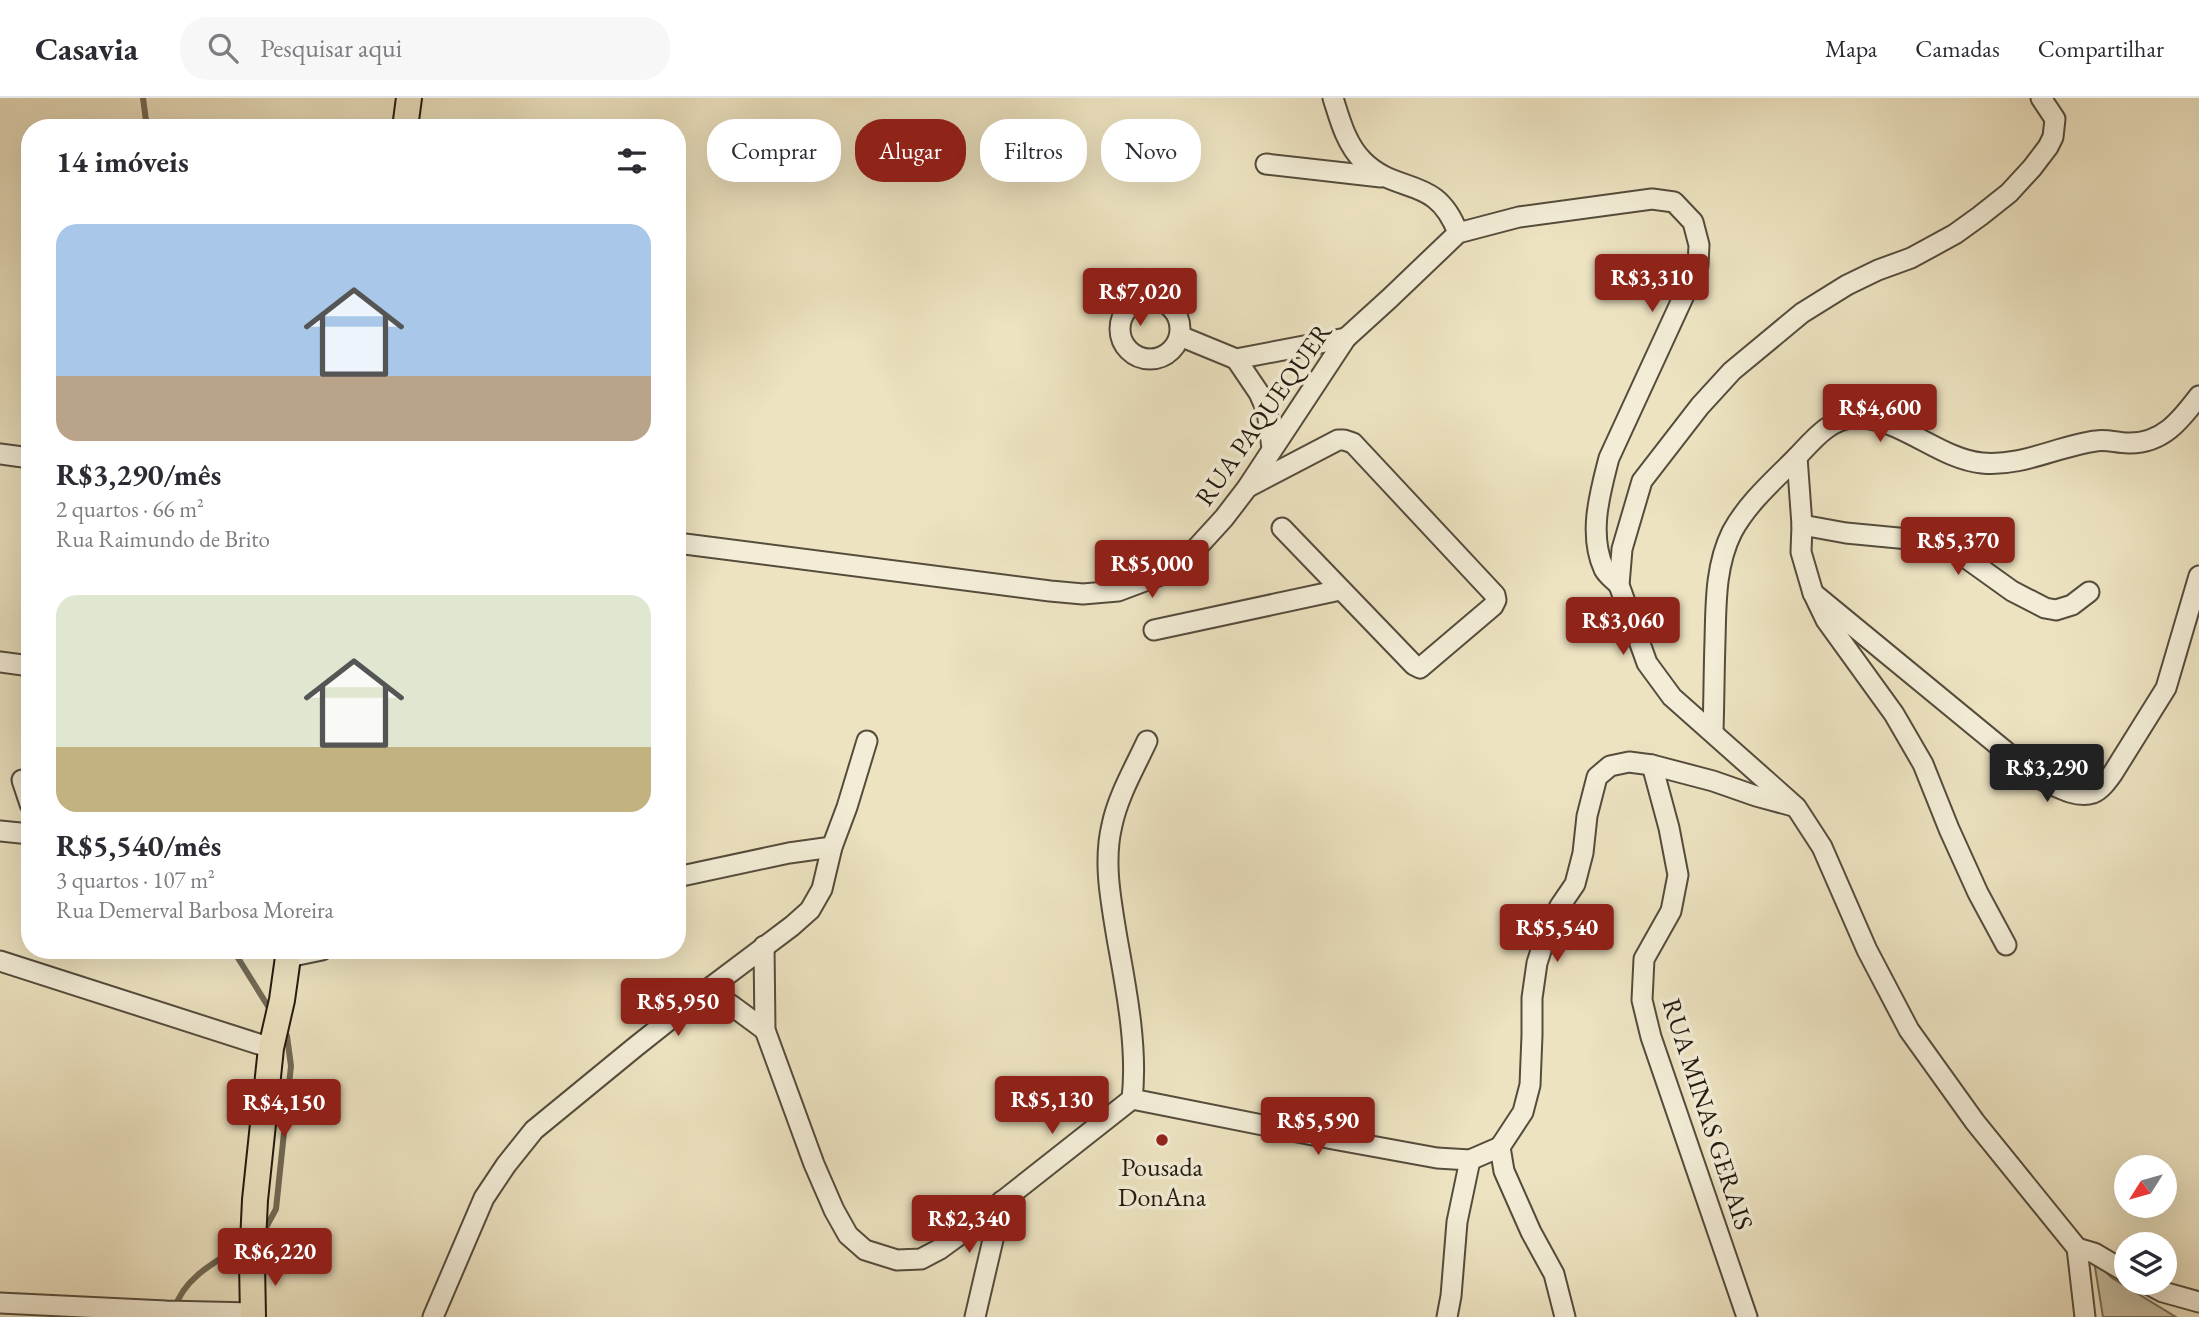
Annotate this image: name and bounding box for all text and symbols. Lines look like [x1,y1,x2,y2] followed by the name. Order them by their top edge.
[180,17,670,80] search box
[35,27,138,70] text: Casavia
[204,29,242,67] icon: search
[260,31,402,65] text: Pesquisar aqui
[1825,33,1877,64] text: Mapa
[1915,33,2000,64] text: Camadas
[2038,33,2164,64] text: Compartilhar
[707,119,841,182] chip: Comprar
[855,119,966,182] chip: Alugar
[980,119,1087,182] chip: Filtros
[1101,119,1201,182] chip: Novo
[56,142,189,181] text: 14 imóveis
[613,142,651,180] icon: filters
[1587,254,1717,314] pin: R$3,310
[1611,262,1693,292] text: R$3,310
[1075,268,1205,328] pin: R$7,020
[291,269,417,395] icon: home
[1099,276,1181,306] text: R$7,020
[1187,315,1339,512] street label: RUA PAQUEQUER
[1815,384,1945,444] pin: R$4,600
[1839,392,1921,422] text: R$4,600
[56,455,221,494] text: R$3,290/mês
[56,494,204,524] text: 2 quartos · 66 m²
[1893,518,2023,577] pin: R$5,370
[56,524,270,554] text: Rua Raimundo de Brito
[1917,525,1999,555] text: R$5,370
[1087,540,1217,600] pin: R$5,000
[1111,548,1193,578] text: R$5,000
[1558,598,1688,657] pin: R$3,060
[1582,605,1664,635] text: R$3,060
[291,640,417,766] icon: home
[1982,744,2112,804] pin: R$3,290
[2006,752,2088,782] text: R$3,290
[56,826,221,865] text: R$5,540/mês
[56,865,215,895] text: 3 quartos · 107 m²
[56,895,334,925] text: Rua Demerval Barbosa Moreira
[1492,904,1622,964] pin: R$5,540
[1516,912,1598,942] text: R$5,540
[613,978,743,1038] pin: R$5,950
[637,986,719,1016] text: R$5,950
[1655,994,1761,1234] street label: RUA MINAS GERAIS
[987,1076,1117,1136] pin: R$5,130
[219,1080,349,1139] pin: R$4,150
[1011,1084,1093,1114] text: R$5,130
[243,1087,325,1117] text: R$4,150
[1253,1098,1383,1157] pin: R$5,590
[1277,1105,1359,1135] text: R$5,590
[1154,1132,1170,1148] marker: Pousada DonAna
[1118,1150,1207,1214] place label: Pousada DonAna
[2114,1155,2177,1218] north arrow
[2114,1155,2177,1295] map controls
[904,1196,1034,1255] pin: R$2,340
[928,1203,1010,1233] text: R$2,340
[210,1228,340,1288] pin: R$6,220
[2114,1232,2177,1295] button: layers
[234,1236,316,1266] text: R$6,220

